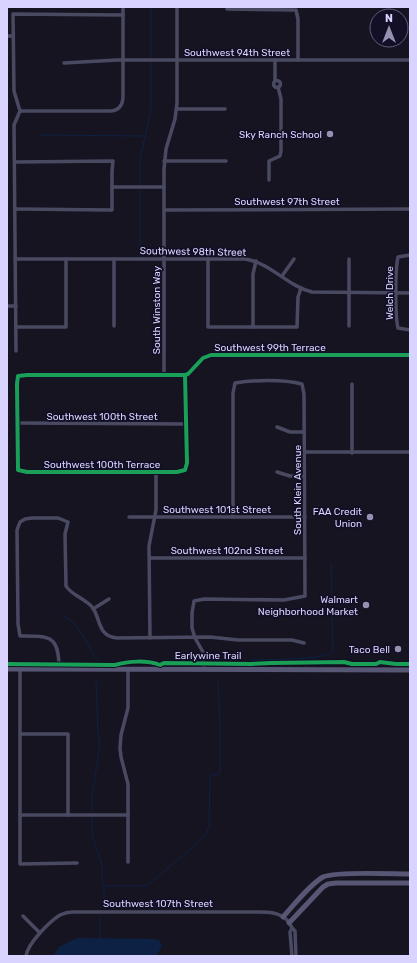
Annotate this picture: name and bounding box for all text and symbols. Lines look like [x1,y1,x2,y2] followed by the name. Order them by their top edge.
[369,8,409,48] north arrow
[385,12,393,25] text: N
[184,47,290,59] street label: Southwest 94th Street
[239,129,322,141] place label: Sky Ranch School
[325,129,335,139] marker: Sky Ranch School
[234,196,340,208] street label: Southwest 97th Street
[140,245,246,259] street label: Southwest 98th Street
[151,265,163,354] street label: South Winston Way
[384,266,396,320] street label: Welch Drive
[214,342,326,354] street label: Southwest 99th Terrace
[46,411,158,423] street label: Southwest 100th Street
[292,445,304,535] street label: South Klein Avenue
[44,459,161,471] street label: Southwest 100th Terrace
[163,504,271,516] street label: Southwest 101st Street
[313,506,362,530] place label: FAA Credit Union
[365,512,375,522] marker: FAA Credit Union
[171,545,283,557] street label: Southwest 102nd Street
[258,594,358,618] place label: Walmart Neighborhood Market
[361,600,371,610] marker: Walmart Neighborhood Market
[349,644,390,656] place label: Taco Bell
[393,644,403,654] marker: Taco Bell
[175,650,241,662] street label: Earlywine Trail
[103,898,213,910] street label: Southwest 107th Street

